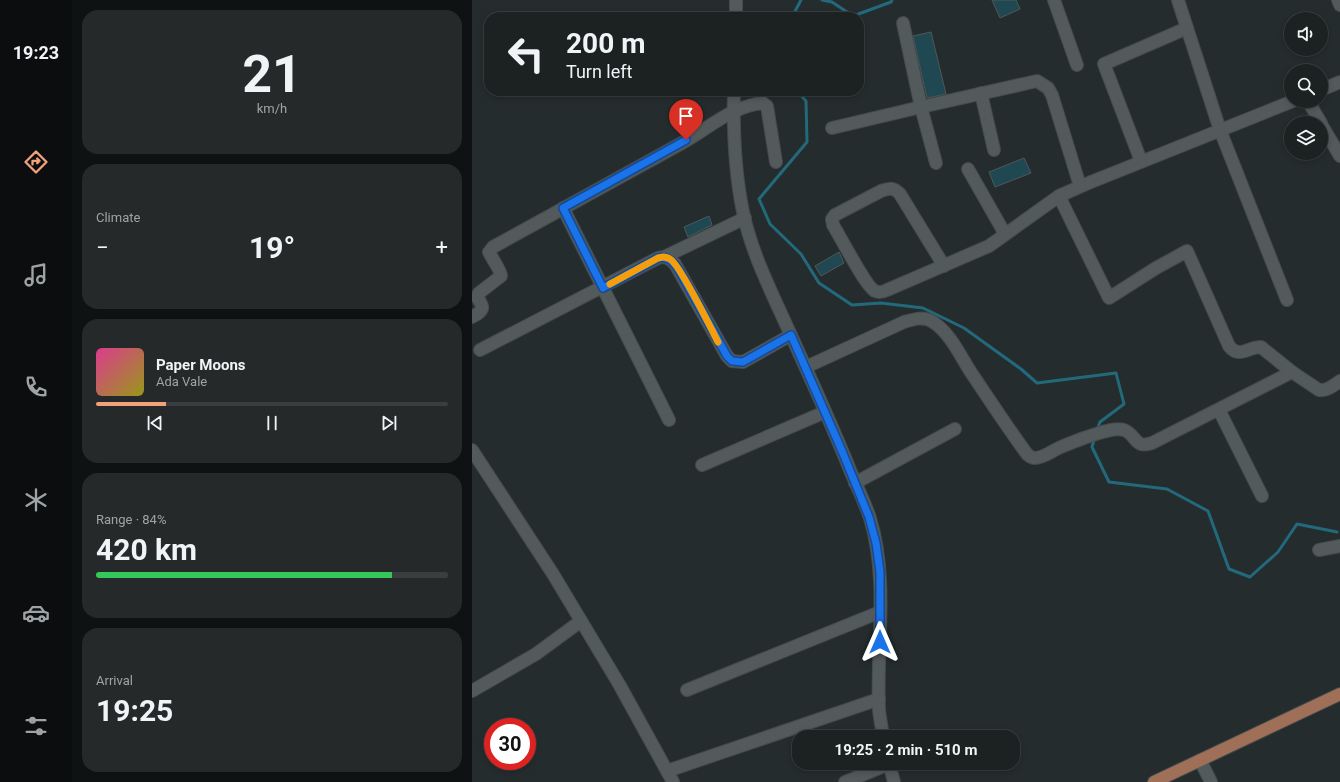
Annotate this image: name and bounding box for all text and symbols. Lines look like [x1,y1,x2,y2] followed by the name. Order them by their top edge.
[1284,12,1328,160] map controls
[1284,12,1328,56] button: sound
[566,27,645,60] text: 200 m
[500,28,552,80] icon: left
[13,42,59,63] text: 19:23
[242,44,302,105] text: 21
[566,61,632,82] text: Turn left
[1284,64,1328,108] button: search
[669,99,703,140] pin
[257,101,287,116] text: km/h
[675,105,697,127] icon: arrive
[1284,116,1328,160] button: layers
[22,148,50,176] icon: directions
[96,210,140,225] text: Climate
[249,230,295,265] text: 19°
[96,235,109,260] text: −
[436,235,448,260] text: +
[22,261,50,289] icon: music
[156,356,246,374] text: Paper Moons
[22,373,50,401] icon: phone
[156,374,207,389] text: Ada Vale
[144,412,166,434] icon: previous
[261,412,283,434] icon: pause
[378,412,400,434] icon: next
[22,486,50,514] icon: climate
[96,512,166,527] text: Range · 84%
[96,532,197,567] text: 420 km
[22,599,50,627] icon: car
[859,621,901,663] position arrow
[96,673,133,688] text: Arrival
[96,693,173,728] text: 19:25
[22,712,50,740] icon: filters
[484,718,536,770] speed limit sign: 30
[835,741,977,759] text: 19:25 · 2 min · 510 m

